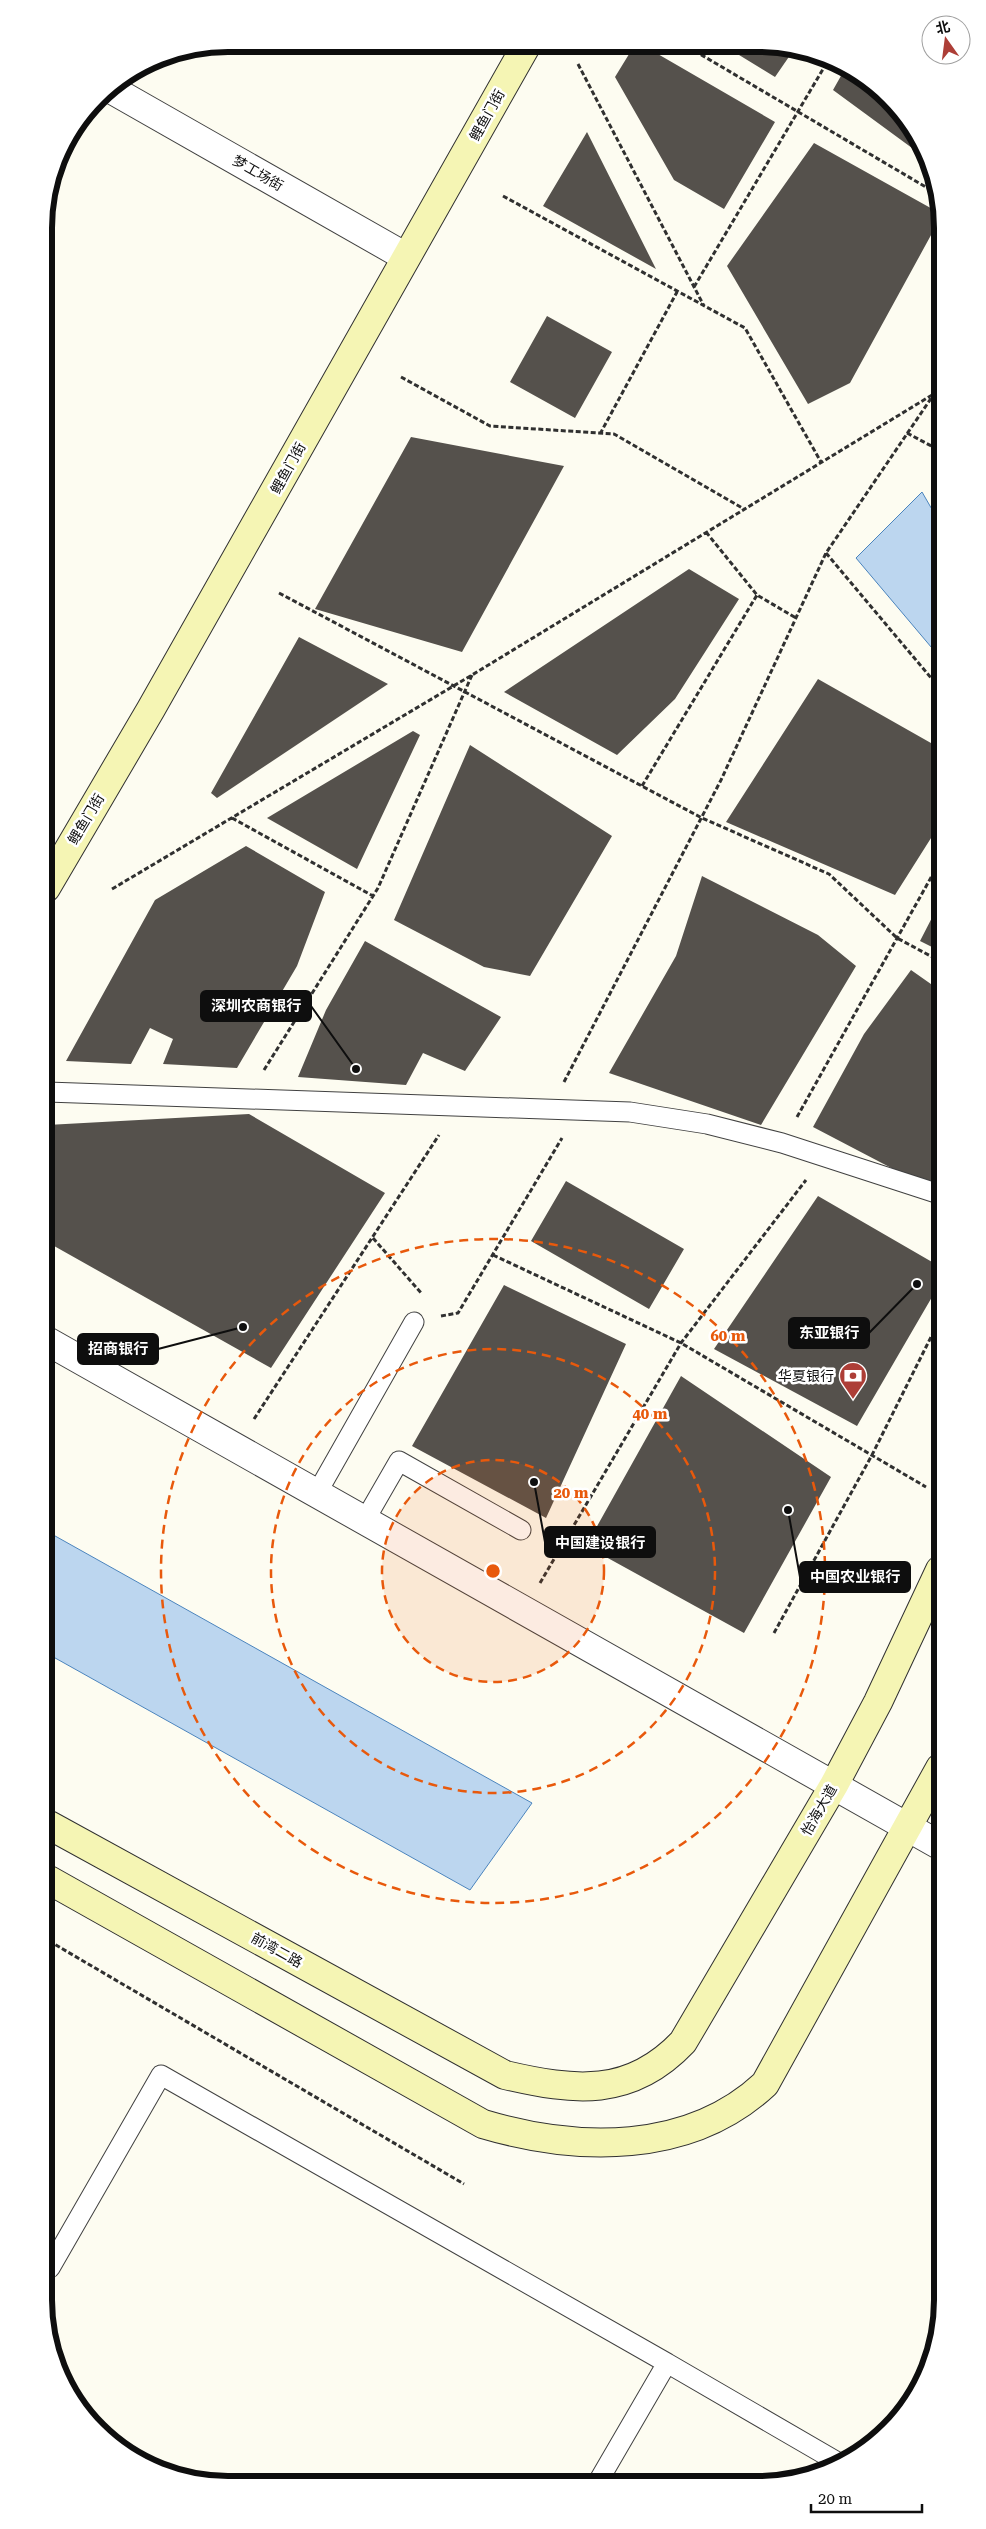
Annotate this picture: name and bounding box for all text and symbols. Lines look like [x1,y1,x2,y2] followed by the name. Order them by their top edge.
[921,15,971,65] north arrow
[934,18,952,37] text: 北
[466,87,508,143] street label: 鲤鱼门街
[230,152,286,194] street label: 梦工场街
[267,440,309,496] street label: 鲤鱼门街
[65,791,107,847] street label: 鲤鱼门街
[201,991,311,1021] callout: 深圳农商银行
[211,997,301,1015] text: 深圳农商银行
[789,1318,869,1348] callout: 东亚银行
[799,1324,859,1342] text: 东亚银行
[710,1327,746,1345] text: 60 m
[78,1334,158,1364] callout: 招商银行
[88,1340,148,1358] text: 招商银行
[838,1361,868,1400] bank icon: 华夏银行
[778,1368,834,1384] place label: 华夏银行
[632,1405,668,1423] text: 40 m
[553,1484,589,1502] text: 20 m
[545,1527,655,1557] callout: 中国建设银行
[555,1534,645,1552] text: 中国建设银行
[484,1562,502,1580] centre of rings
[800,1562,910,1592] callout: 中国农业银行
[810,1568,900,1586] text: 中国农业银行
[798,1782,840,1838] street label: 怡海大道
[249,1929,305,1971] street label: 前湾二路
[811,2482,922,2514] scale bar
[818,2490,853,2508] text: 20 m

